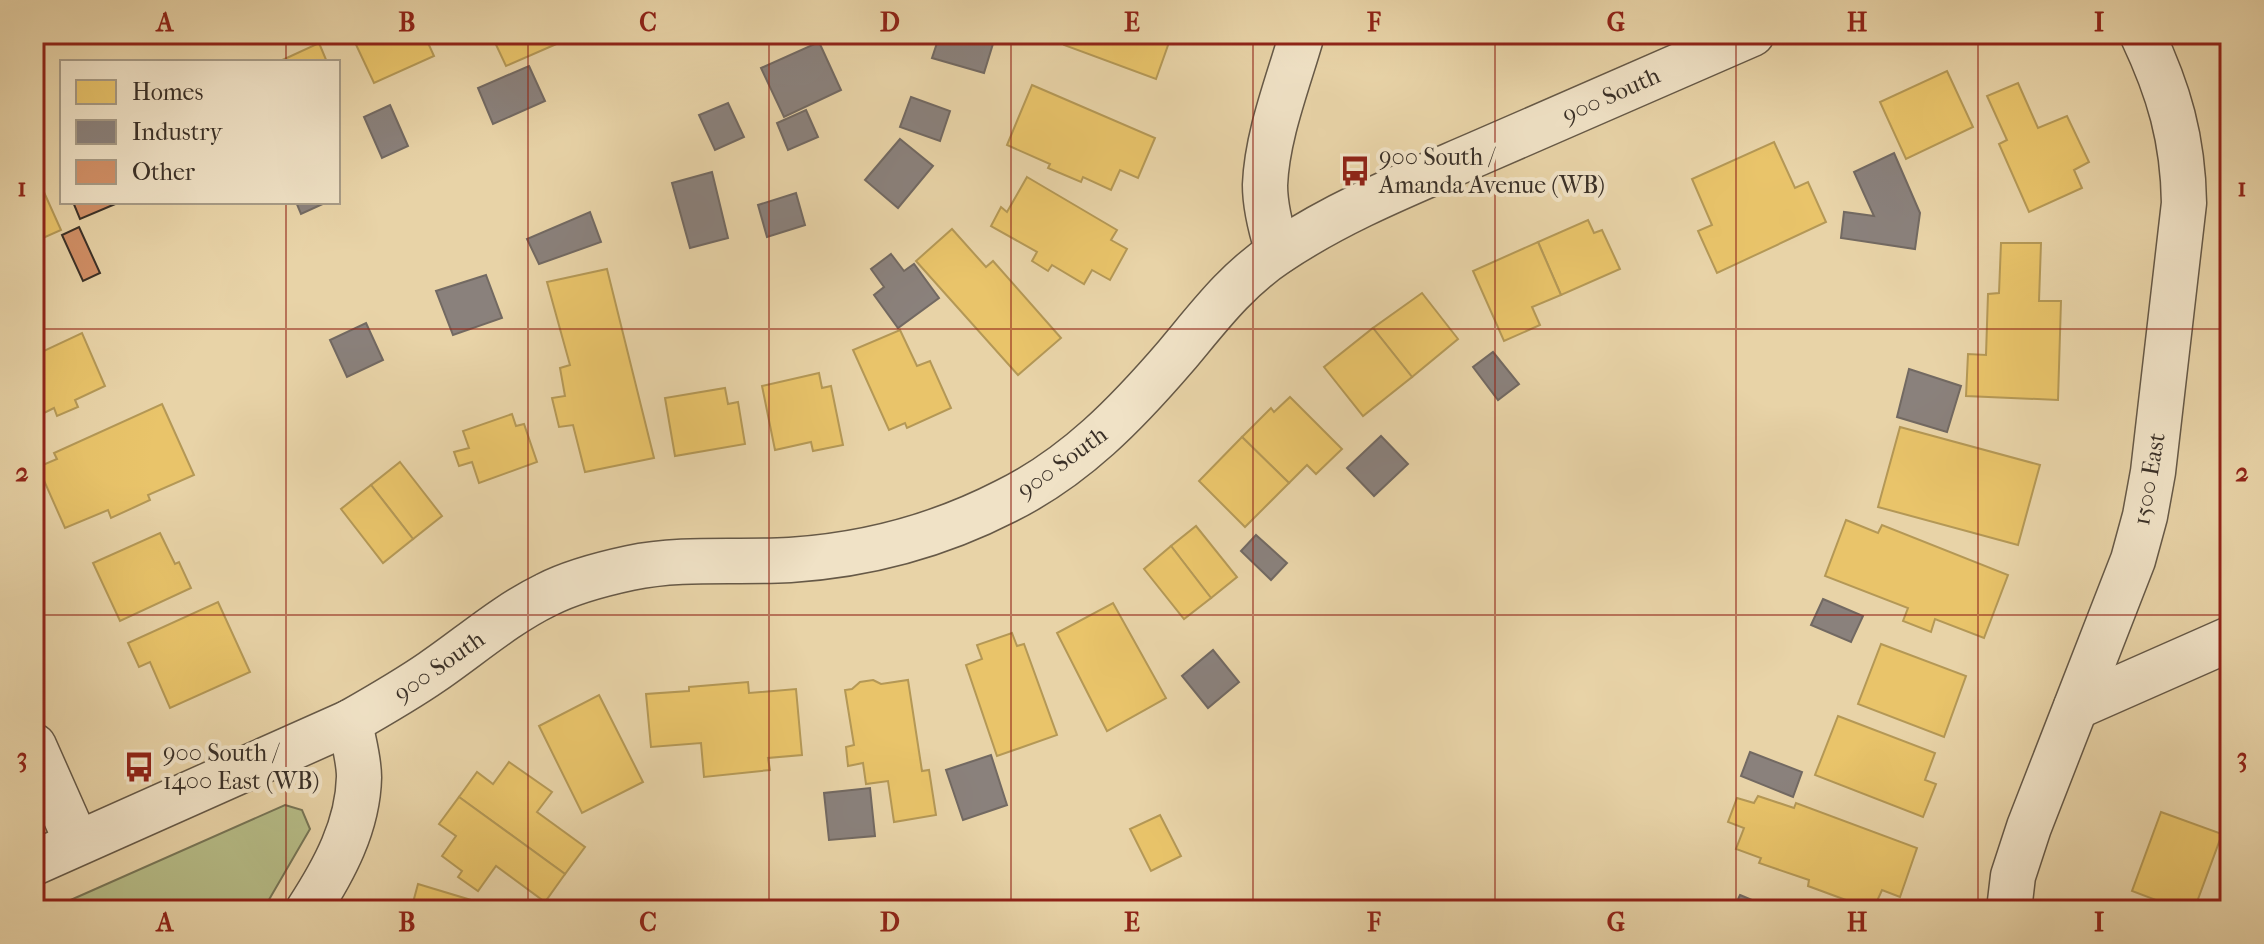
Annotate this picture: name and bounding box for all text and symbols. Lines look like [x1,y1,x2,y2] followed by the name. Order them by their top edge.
[155,7,175,38] text: A
[399,7,416,38] text: B
[639,7,657,38] text: C
[880,7,900,38] text: D
[1124,7,1140,38] text: E
[1366,7,1381,38] text: F
[1607,7,1625,38] text: G
[1847,7,1868,38] text: H
[2094,7,2104,38] text: I
[60,60,340,204] legend
[1558,61,1665,129] street label: 900 South
[132,78,203,106] text: Homes
[132,118,223,146] text: Industry
[1378,143,1605,199] place label: 900 South / Amanda Avenue (WB)
[1338,154,1372,188] bus stop icon: 900 South / Amanda Avenue (WB)
[132,158,196,186] text: Other
[17,172,27,203] text: 1
[2237,172,2247,203] text: 1
[1012,420,1113,504] street label: 900 South
[2127,430,2171,528] street label: 1500 East
[15,457,29,488] text: 2
[2235,457,2249,488] text: 2
[388,624,490,707] street label: 900 South
[163,739,319,795] place label: 900 South / 1400 East (WB)
[17,742,27,773] text: 3
[2237,742,2247,773] text: 3
[122,750,156,784] bus stop icon: 900 South / 1400 East (WB)
[155,907,175,938] text: A
[399,907,416,938] text: B
[639,907,657,938] text: C
[880,907,900,938] text: D
[1124,907,1140,938] text: E
[1366,907,1381,938] text: F
[1607,907,1625,938] text: G
[1847,907,1868,938] text: H
[2094,907,2104,938] text: I

